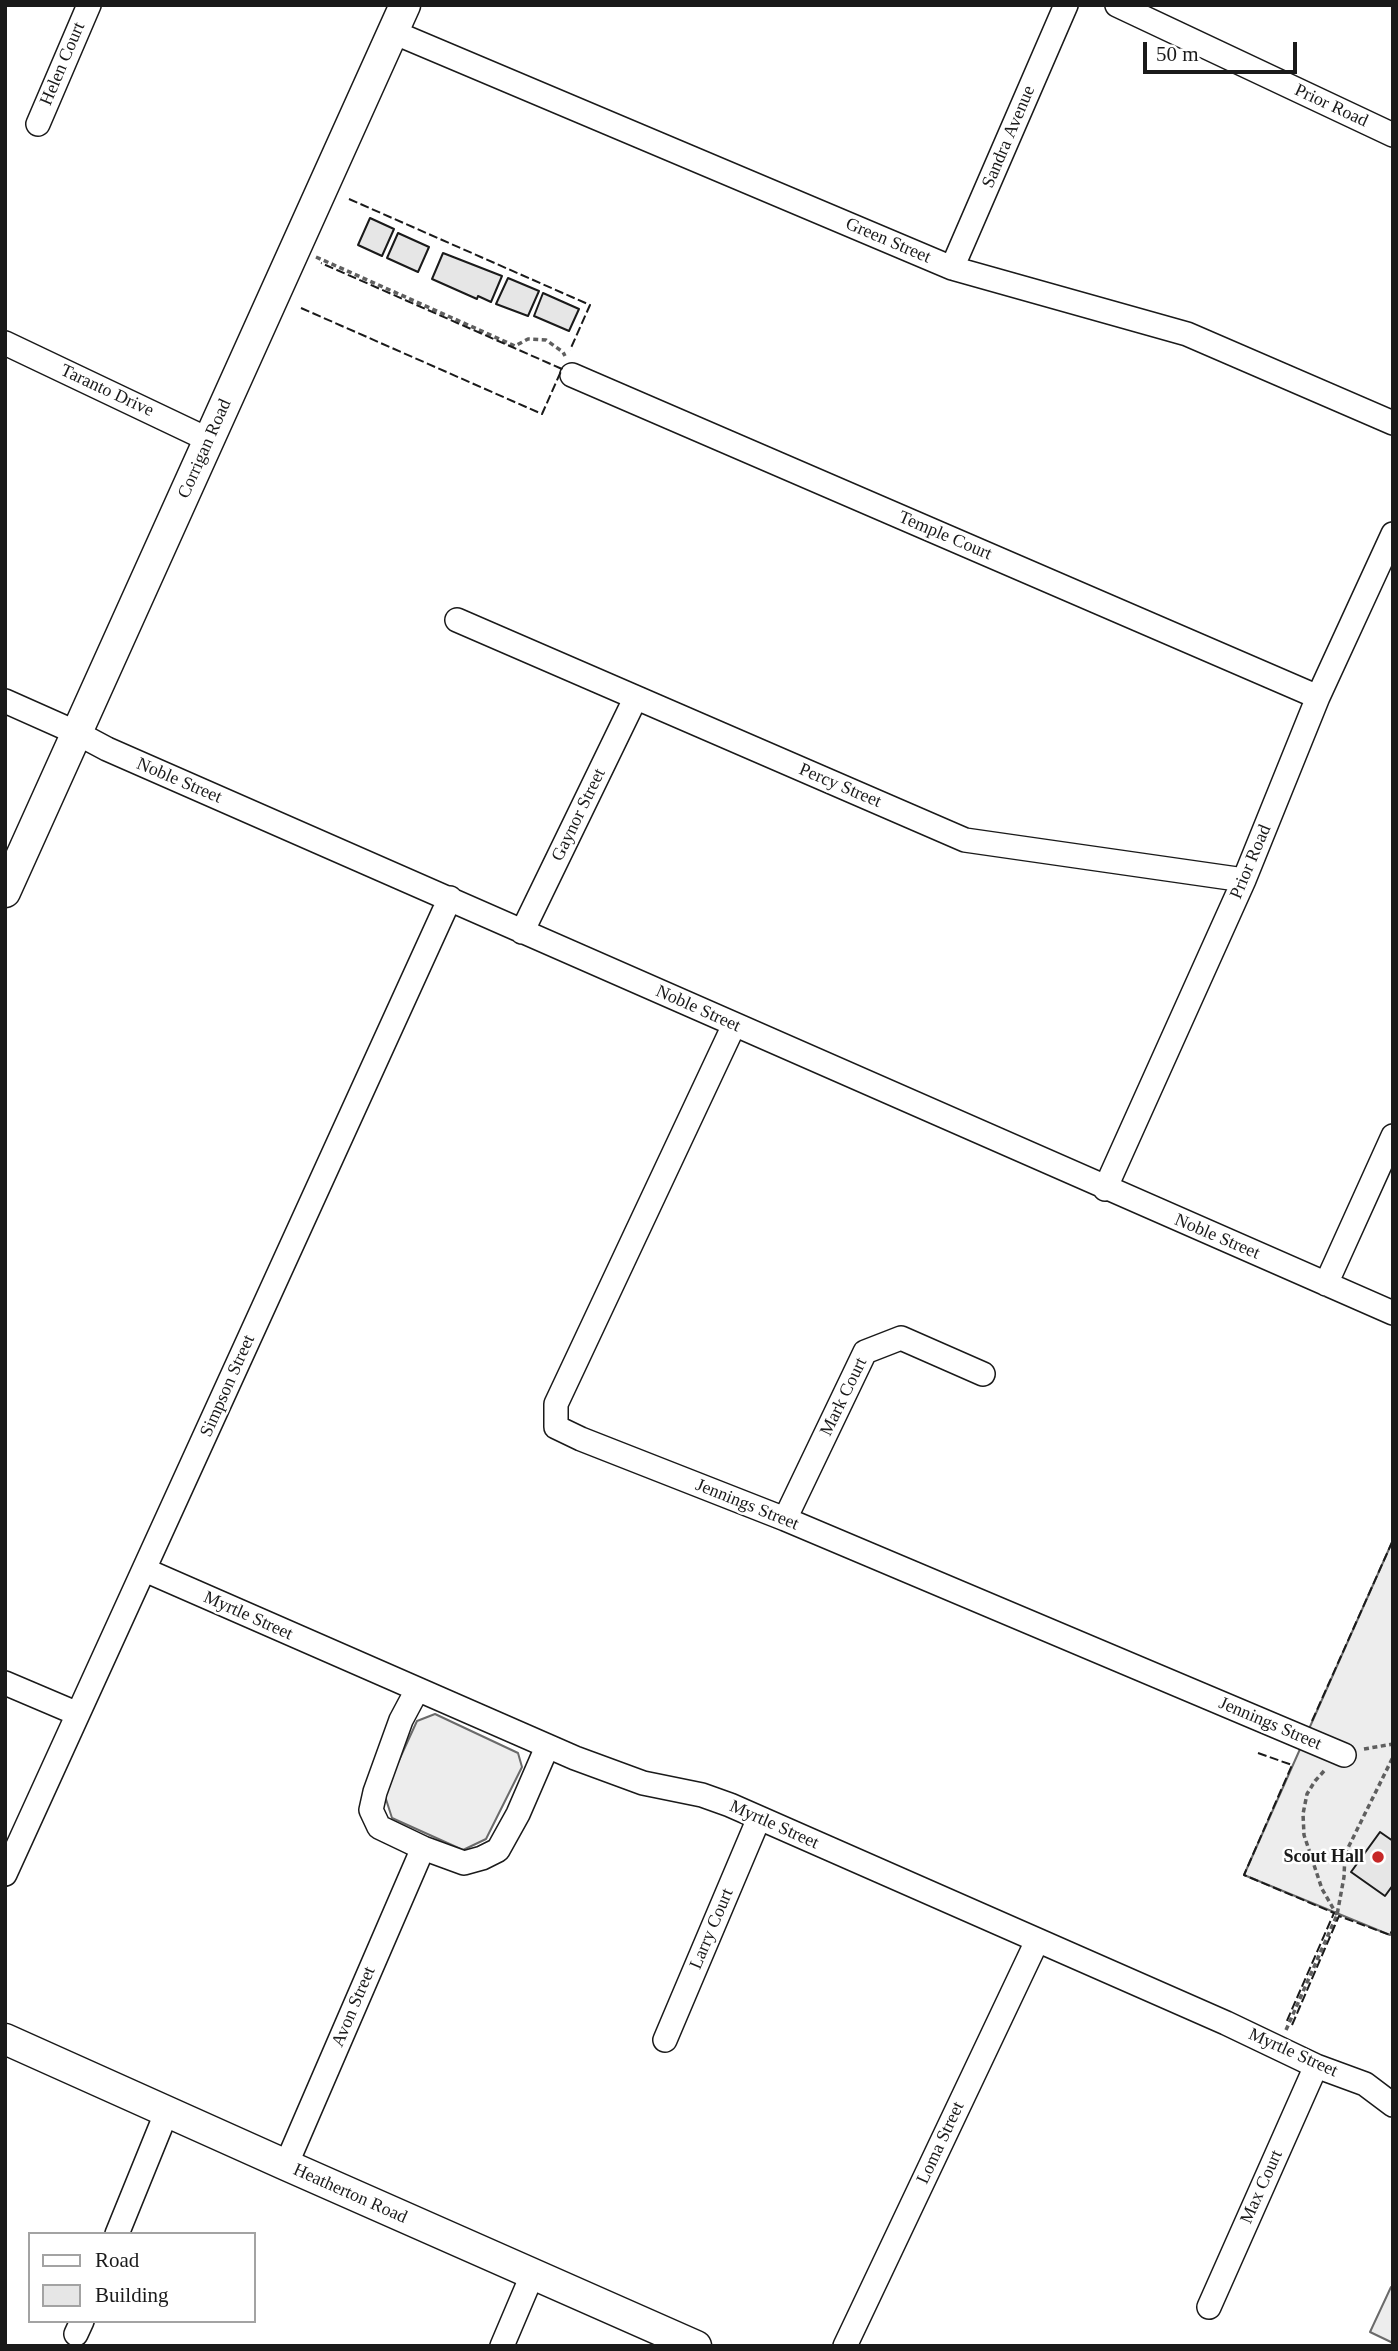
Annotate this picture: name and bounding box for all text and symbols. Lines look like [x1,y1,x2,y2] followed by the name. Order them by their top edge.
[36,19,90,109] street label: Helen Court
[1146,28,1300,72] scale bar
[1156,42,1199,66] text: 50 m
[1291,80,1371,132] street label: Prior Road
[978,83,1040,191] street label: Sandra Avenue
[842,213,934,269] street label: Green Street
[57,360,157,422] street label: Taranto Drive
[173,396,237,502] street label: Corrigan Road
[895,507,995,565] street label: Temple Court
[133,753,225,809] street label: Noble Street
[796,759,884,813] street label: Percy Street
[547,765,611,865] street label: Gaynor Street
[1226,822,1276,902] street label: Prior Road
[652,981,744,1037] street label: Noble Street
[1171,1209,1263,1265] street label: Noble Street
[196,1332,260,1440] street label: Simpson Street
[816,1354,872,1440] street label: Mark Court
[692,1474,802,1536] street label: Jennings Street
[200,1587,296,1645] street label: Myrtle Street
[1215,1693,1325,1755] street label: Jennings Street
[726,1796,822,1854] street label: Myrtle Street
[1283,1846,1364,1868] place label: Scout Hall
[1370,1849,1386,1865] marker: Scout Hall
[685,1885,739,1973] street label: Larry Court
[327,1964,381,2050] street label: Avon Street
[1245,2024,1341,2082] street label: Myrtle Street
[913,2098,969,2188] street label: Loma Street
[1236,2147,1288,2227] street label: Max Court
[290,2159,410,2229] street label: Heatherton Road
[28,2232,256,2323] legend
[95,2248,139,2272] text: Road
[95,2283,169,2307] text: Building

